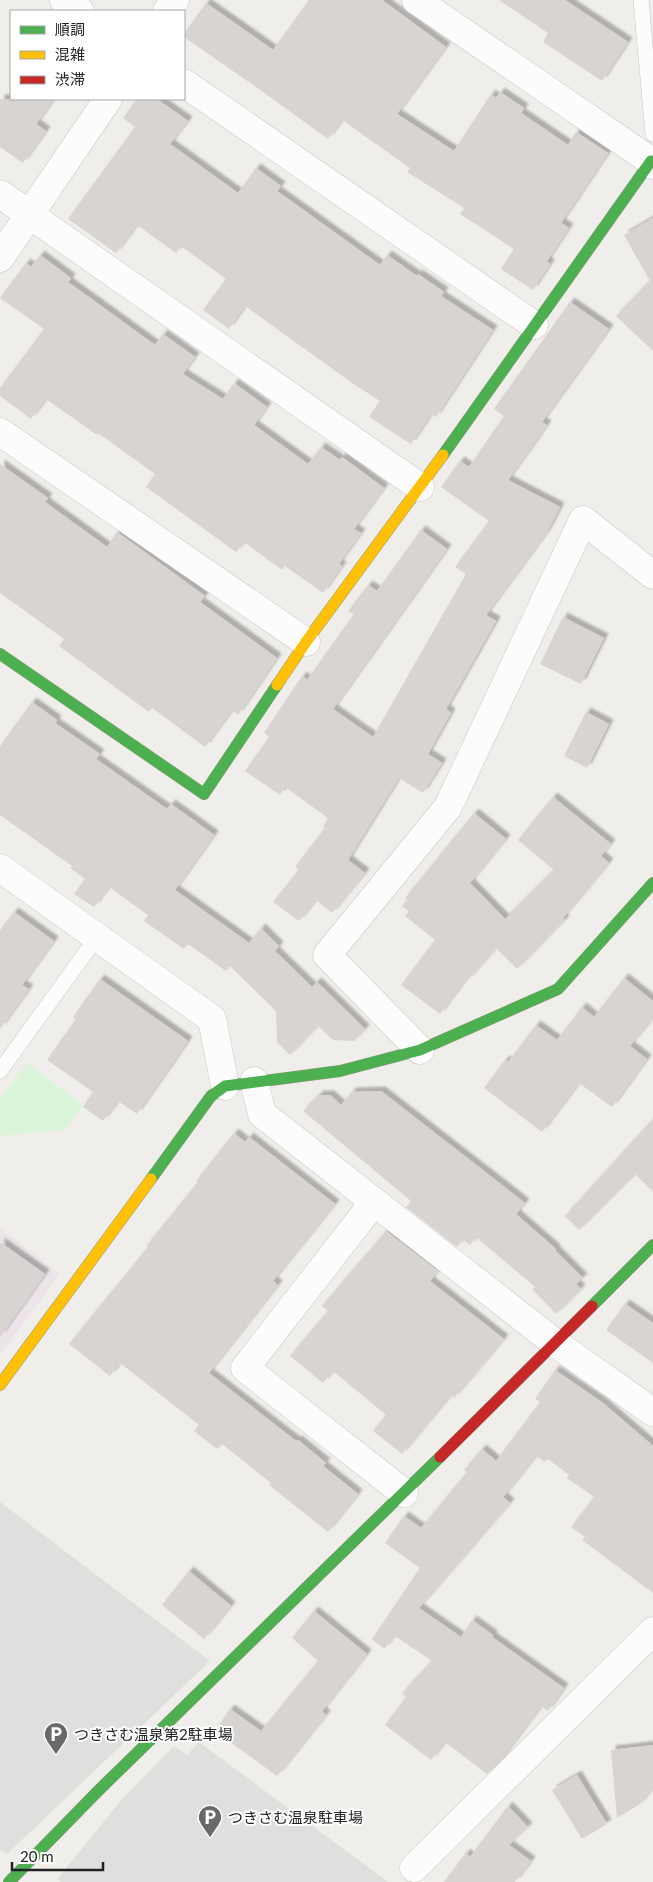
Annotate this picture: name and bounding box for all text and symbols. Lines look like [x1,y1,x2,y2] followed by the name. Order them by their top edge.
[10,10,185,100] legend
[55,20,85,38] text: 順調
[55,45,85,63] text: 混雑
[55,70,85,88] text: 渋滞
[43,1721,69,1755] parking icon: つきさむ温泉第2駐車場
[74,1725,233,1743] place label: つきさむ温泉第2駐車場
[197,1804,223,1838] parking icon: つきさむ温泉駐車場
[228,1808,363,1826] place label: つきさむ温泉駐車場
[12,1840,104,1872] scale bar
[20,1847,54,1865] text: 20 m

